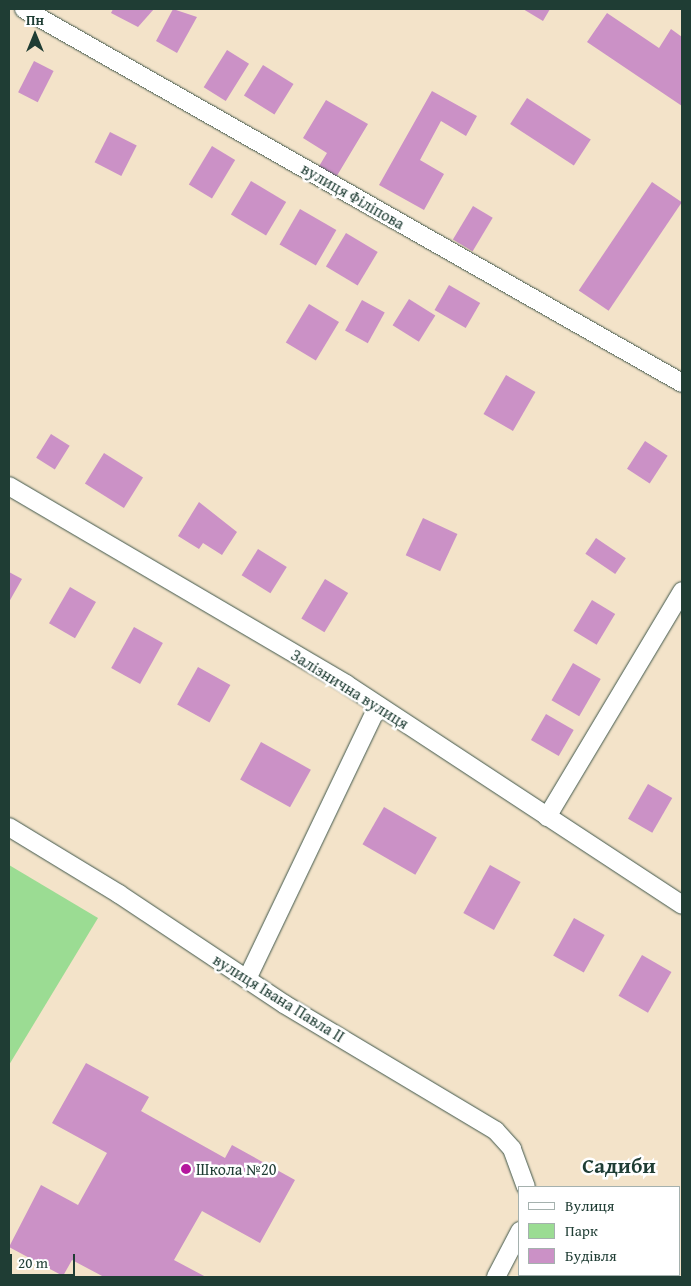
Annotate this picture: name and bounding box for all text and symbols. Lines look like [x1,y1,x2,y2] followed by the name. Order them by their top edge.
[10,10,60,60] north arrow
[26,10,44,30] text: Пн
[298,159,408,233] street label: вулиця Філіпова
[288,645,412,733] street label: Залізнична вулиця
[210,950,348,1046] street label: вулиця Івана Павла II
[582,1153,656,1179] district label: Садиби
[196,1159,276,1179] place label: Школа №20
[180,1163,192,1175] marker: Школа №20
[518,1186,681,1276] legend
[565,1195,614,1216] text: Вулиця
[565,1220,598,1241] text: Парк
[12,1244,78,1276] scale bar
[565,1245,617,1266] text: Будівля
[18,1252,48,1273] text: 20 m

